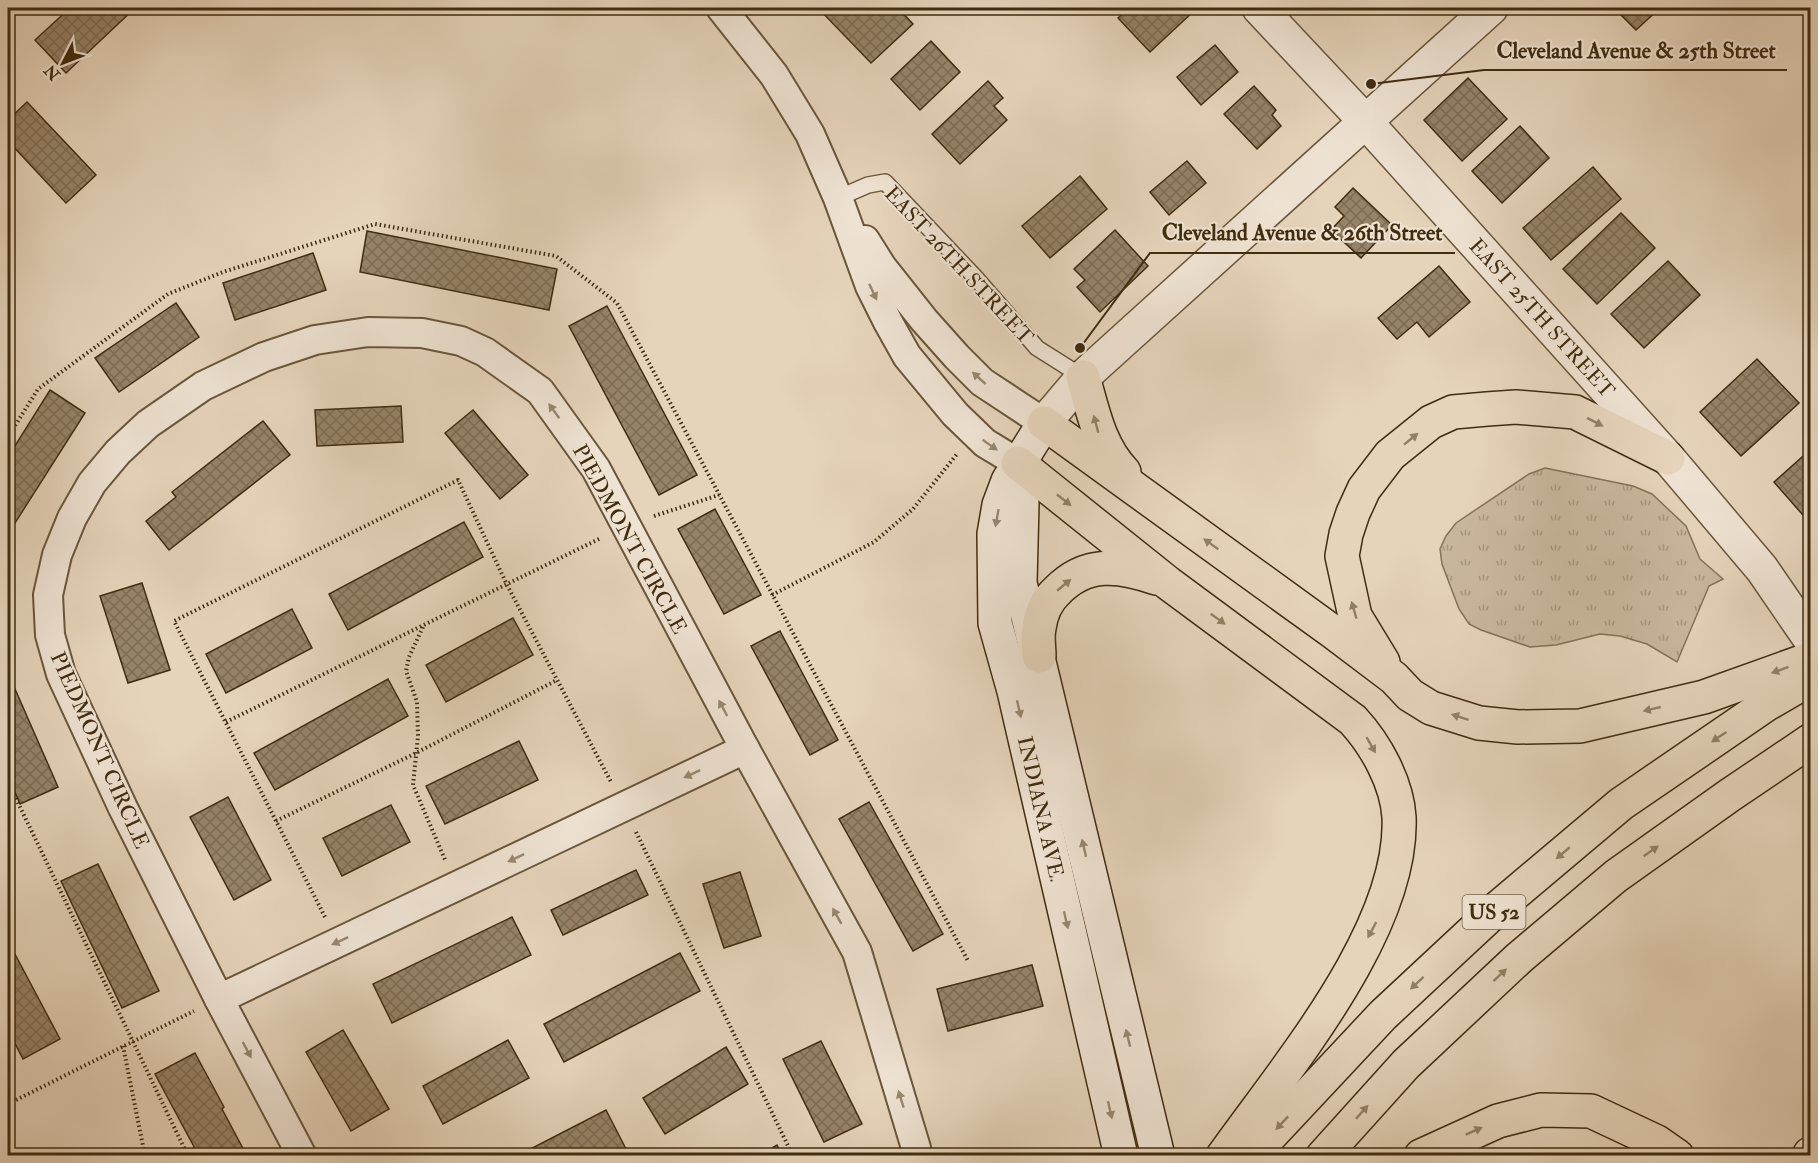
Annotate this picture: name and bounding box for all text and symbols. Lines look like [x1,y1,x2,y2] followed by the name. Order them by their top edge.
[1484,30,1787,70] callout: Cleveland Avenue & 25th Street
[33,33,93,93] north arrow
[1496,37,1776,65] text: Cleveland Avenue & 25th Street
[40,60,65,85] text: N
[878,181,1039,350] street label: EAST 26TH STREET
[1150,213,1455,253] callout: Cleveland Avenue & 26th Street
[1162,219,1443,247] text: Cleveland Avenue & 26th Street
[1463,233,1621,404] street label: EAST 25TH STREET
[869,283,878,300] one-way arrow
[972,372,987,385] one-way arrow
[548,404,560,420] one-way arrow
[1091,415,1101,433] one-way arrow
[1586,417,1603,427] one-way arrow
[1403,433,1418,445] one-way arrow
[982,439,998,451] one-way arrow
[566,440,693,639] street label: PIEDMONT CIRCLE
[1056,493,1071,505] one-way arrow
[992,508,1001,527] one-way arrow
[1204,538,1220,550] one-way arrow
[1056,578,1072,591] one-way arrow
[1349,601,1359,619] one-way arrow
[1209,613,1225,625] one-way arrow
[44,648,155,853] street label: PIEDMONT CIRCLE
[1770,665,1788,675] one-way arrow
[718,699,728,716] one-way arrow
[1014,700,1024,718] one-way arrow
[1643,705,1661,715] one-way arrow
[1451,712,1469,721] one-way arrow
[1711,731,1727,743] one-way arrow
[1011,734,1070,884] street label: INDIANA AVE.
[1366,737,1376,754] one-way arrow
[683,769,700,778] one-way arrow
[1079,838,1088,857] one-way arrow
[1642,845,1658,857] one-way arrow
[1555,847,1571,860] one-way arrow
[507,853,524,862] one-way arrow
[1462,895,1526,929] road number: US 52
[832,907,842,924] one-way arrow
[1062,911,1072,929] one-way arrow
[1367,922,1377,939] one-way arrow
[331,937,348,946] one-way arrow
[1493,968,1508,982] one-way arrow
[1411,976,1425,990] one-way arrow
[1123,1029,1133,1047] one-way arrow
[242,1042,252,1059] one-way arrow
[896,1090,905,1108] one-way arrow
[1106,1101,1115,1120] one-way arrow
[1355,1105,1368,1120] one-way arrow
[1275,1116,1289,1130] one-way arrow
[1466,1127,1483,1136] one-way arrow

